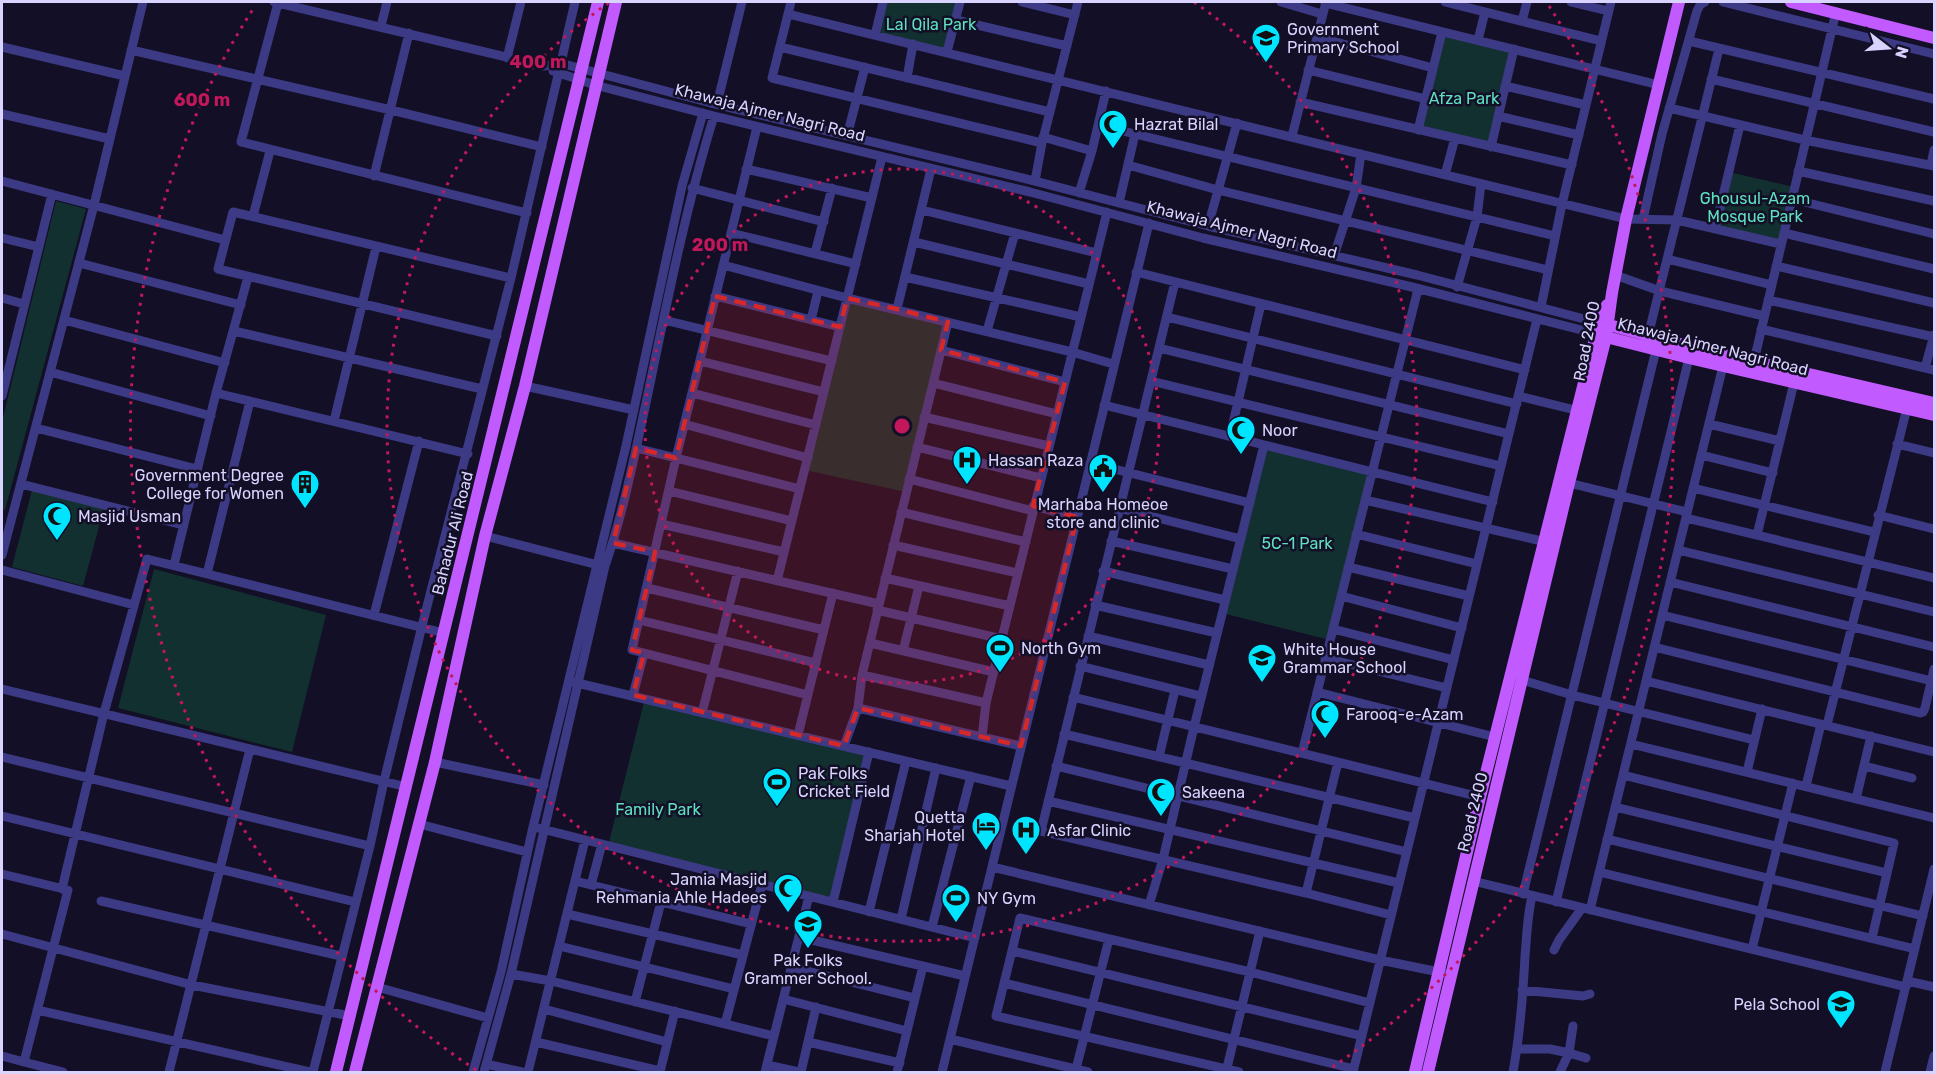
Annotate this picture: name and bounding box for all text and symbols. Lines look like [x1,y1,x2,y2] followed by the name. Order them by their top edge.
[886,15,977,34] park label: Lal Qila Park
[1858,18,1918,78] north arrow
[1287,20,1399,57] place label: Government Primary School
[1250,22,1282,64] school or university icon: Government Primary School
[1891,44,1913,61] text: N
[509,51,567,73] text: 400 m
[673,80,867,145] street label: Khawaja Ajmer Nagri Road
[174,89,230,111] text: 600 m
[1429,89,1500,108] park label: Afza Park
[1097,108,1129,150] mosque icon: Hazrat Bilal
[1134,115,1218,134] place label: Hazrat Bilal
[1700,189,1810,226] park label: Ghousul-Azam Mosque Park
[1145,197,1339,262] street label: Khawaja Ajmer Nagri Road
[692,234,748,256] text: 200 m
[1569,299,1604,383] street label: Road 2400
[1616,314,1810,379] street label: Khawaja Ajmer Nagri Road
[1225,414,1257,456] mosque icon: Noor
[892,416,912,436] centre of rings
[1262,421,1298,440] place label: Noor
[951,444,983,486] hospital icon: Hassan Raza
[988,451,1083,470] place label: Hassan Raza
[1087,452,1119,494] public building icon: Marhaba Homeoe store and clinic
[135,466,284,503] place label: Government Degree College for Women
[289,468,321,510] building icon: Government Degree College for Women
[428,469,477,597] street label: Bahadur Ali Road
[1038,495,1168,532] place label: Marhaba Homeoe store and clinic
[41,500,73,542] mosque icon: Masjid Usman
[78,507,181,526] place label: Masjid Usman
[1261,534,1333,553] park label: 5C-1 Park
[984,632,1016,674] sports icon: North Gym
[1021,639,1101,658] place label: North Gym
[1283,640,1406,677] place label: White House Grammar School
[1246,642,1278,684] school or university icon: White House Grammar School
[1309,698,1341,740] mosque icon: Farooq-e-Azam
[1346,705,1464,724] place label: Farooq-e-Azam
[798,764,890,801] place label: Pak Folks Cricket Field
[761,766,793,808] sports icon: Pak Folks Cricket Field
[1453,770,1492,854] street label: Road 2400
[1145,776,1177,818] mosque icon: Sakeena
[1182,783,1245,802] place label: Sakeena
[615,800,701,819] park label: Family Park
[864,808,965,845] place label: Quetta Sharjah Hotel
[970,810,1002,852] hotel icon: Quetta Sharjah Hotel
[1010,814,1042,856] hospital icon: Asfar Clinic
[1047,821,1131,840] place label: Asfar Clinic
[596,870,767,907] place label: Jamia Masjid Rehmania Ahle Hadees
[772,872,804,914] mosque icon: Jamia Masjid Rehmania Ahle Hadees
[940,882,972,924] sports icon: NY Gym
[977,889,1036,908] place label: NY Gym
[792,908,824,950] school or university icon: Pak Folks Grammer School.
[744,951,872,988] place label: Pak Folks Grammer School.
[1825,988,1857,1030] school or university icon: Pela School
[1733,995,1820,1014] place label: Pela School

